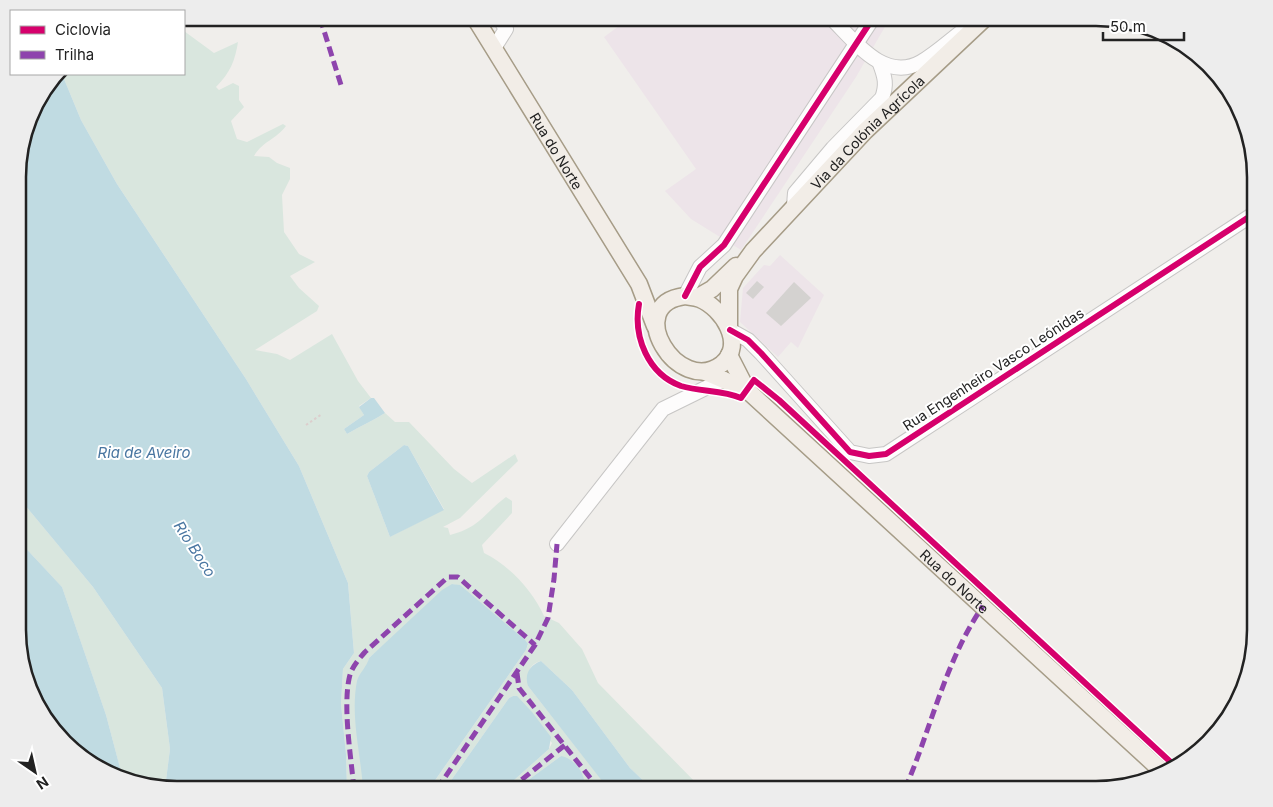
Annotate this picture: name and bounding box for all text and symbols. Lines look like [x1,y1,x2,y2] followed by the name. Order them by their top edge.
[10,10,185,75] legend
[1103,10,1184,42] scale bar
[1110,17,1146,36] text: 50 m
[55,20,111,39] text: Ciclovia
[55,45,94,64] text: Trilha
[807,72,927,193] street label: Via da Colónia Agrícola
[527,109,587,192] street label: Rua do Norte
[899,304,1087,434] street label: Rua Engenheiro Vasco Leónidas
[98,443,190,462] water label: Ria de Aveiro
[170,517,220,581] water label: Rio Boco
[917,545,993,617] street label: Rua do Norte
[10,747,60,797] north arrow
[33,773,52,793] text: N

